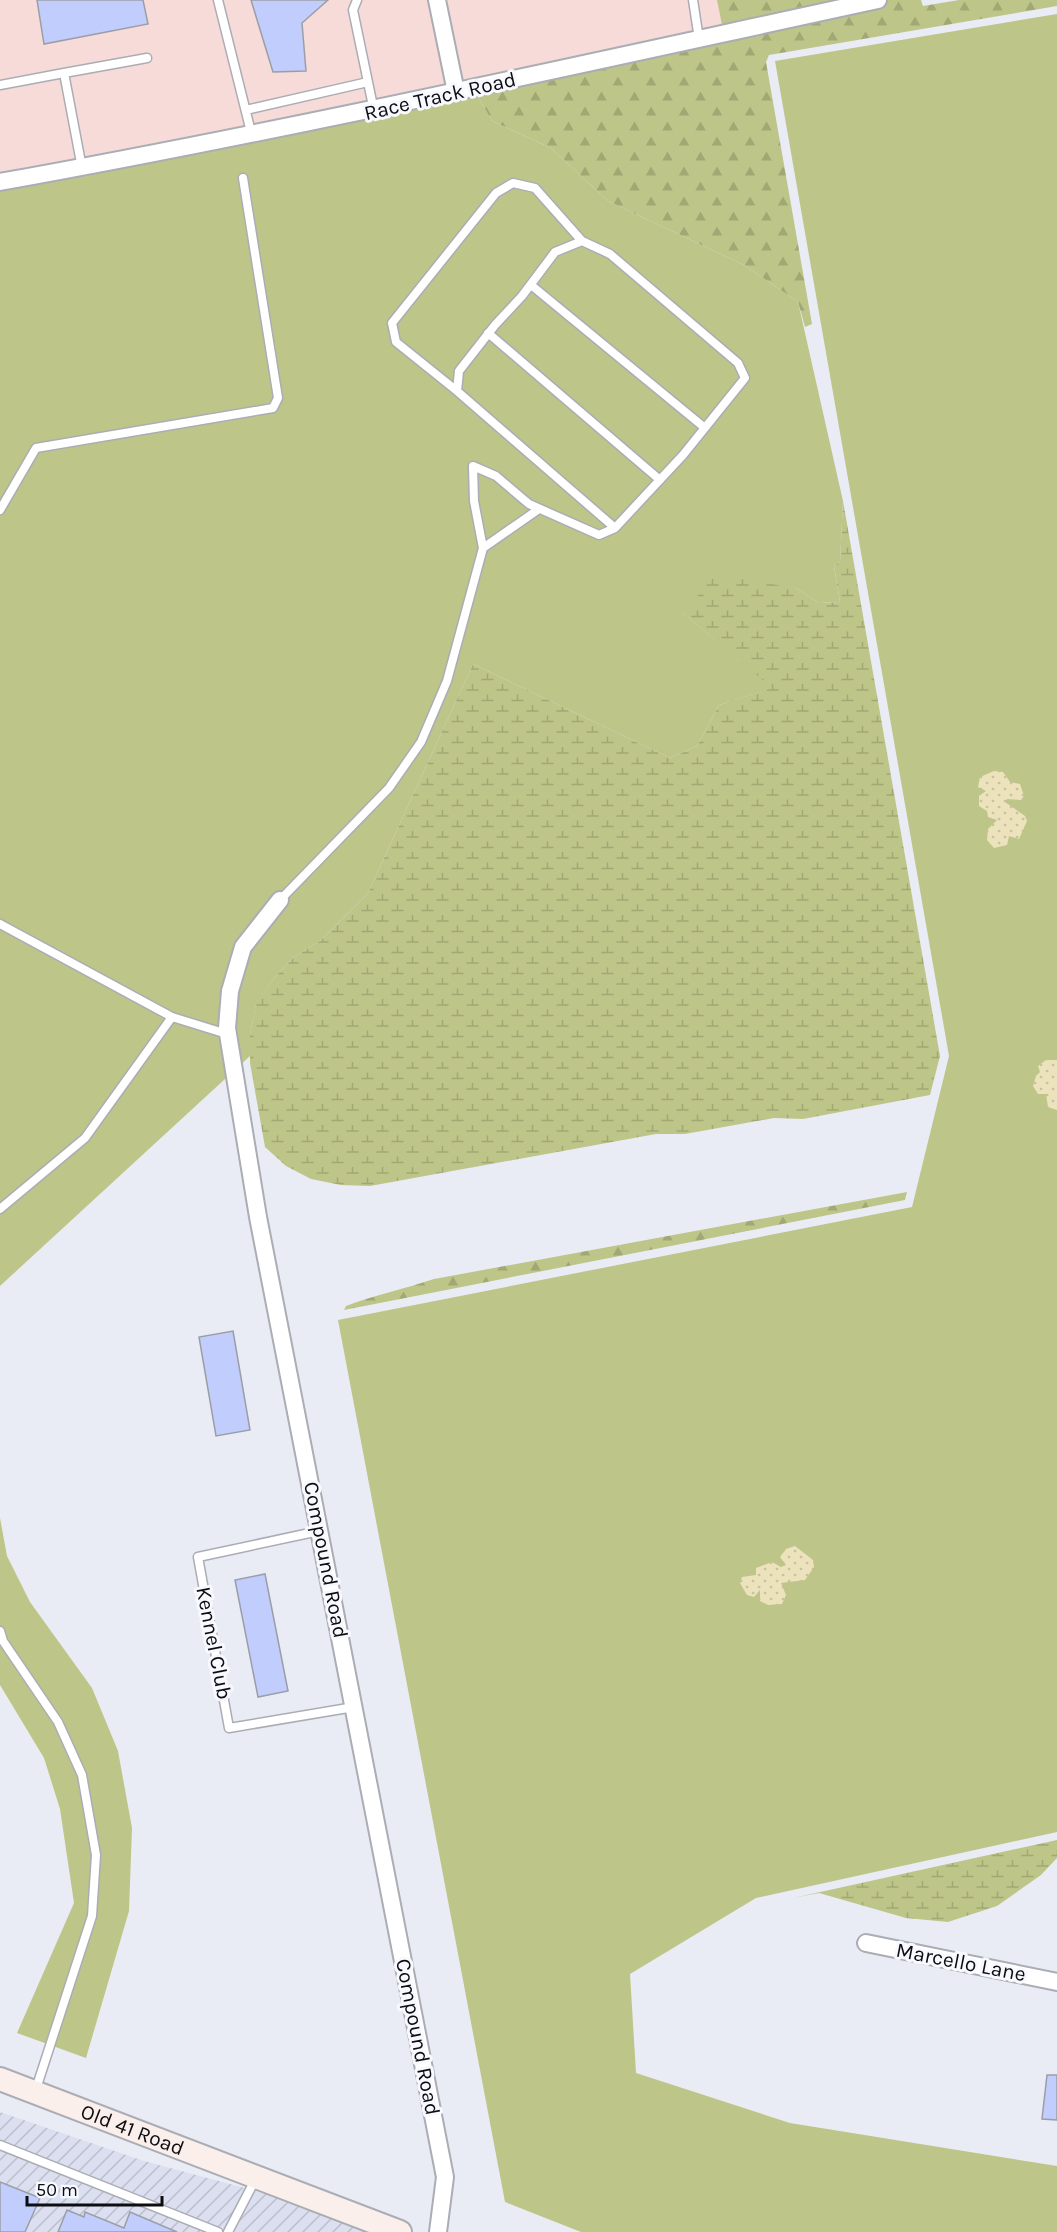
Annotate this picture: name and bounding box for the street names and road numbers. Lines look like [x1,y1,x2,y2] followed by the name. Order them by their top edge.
[362,67,518,125] street label: Race Track Road
[299,1480,353,1640] street label: Compound Road
[191,1585,237,1701] street label: Kennel Club
[894,1938,1028,1986] street label: Marcello Lane
[391,1957,445,2117] street label: Compound Road
[77,2099,188,2160] street label: Old 41 Road

